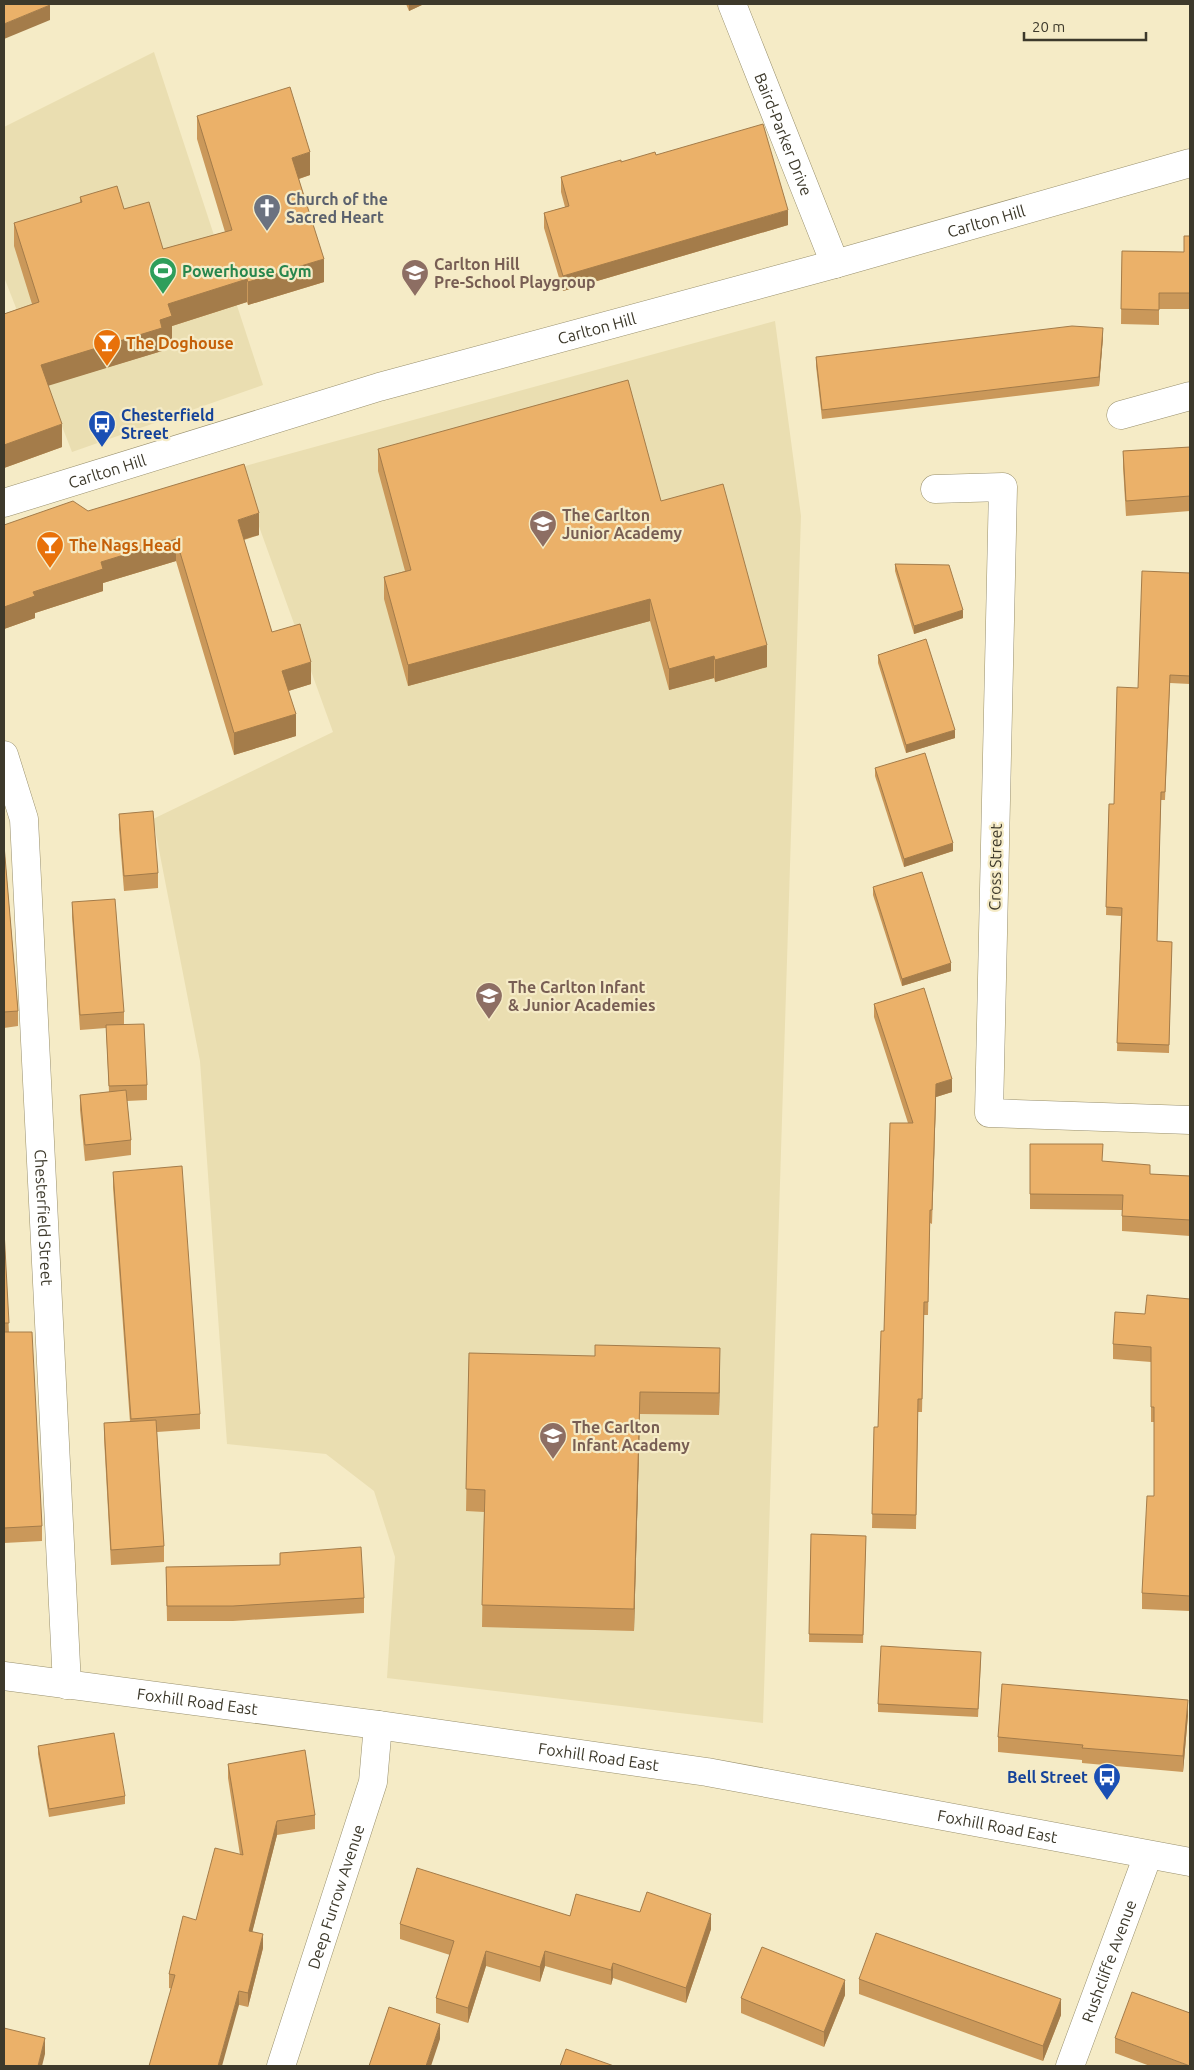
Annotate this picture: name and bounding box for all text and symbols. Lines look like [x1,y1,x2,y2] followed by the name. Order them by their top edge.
[1024,10,1146,42] scale bar
[1032,18,1065,35] text: 20 m
[751,70,816,198] street label: Baird-Parker Drive
[286,190,388,226] place label: Church of the Sacred Heart
[252,193,282,232] church icon: Church of the Sacred Heart
[945,201,1027,241] street label: Carlton Hill
[434,255,596,291] place label: Carlton Hill Pre-School Playgroup
[148,256,178,295] sports icon: Powerhouse Gym
[400,258,430,297] school or university icon: Carlton Hill Pre-School Playgroup
[182,262,312,280] place label: Powerhouse Gym
[556,309,638,347] street label: Carlton Hill
[92,328,122,367] bar icon: The Doghouse
[126,334,234,352] place label: The Doghouse
[121,406,214,442] place label: Chesterfield Street
[87,409,117,448] bus stop icon: Chesterfield Street
[66,451,148,492] street label: Carlton Hill
[562,506,682,542] place label: The Carlton Junior Academy
[528,509,558,548] school or university icon: The Carlton Junior Academy
[35,530,65,569] bar icon: The Nags Head
[69,536,181,554] place label: The Nags Head
[985,822,1005,911] street label: Cross Street
[508,978,656,1014] place label: The Carlton Infant & Junior Academies
[474,981,504,1020] school or university icon: The Carlton Infant & Junior Academies
[31,1149,56,1287] street label: Chesterfield Street
[572,1418,690,1454] place label: The Carlton Infant Academy
[538,1421,568,1460] school or university icon: The Carlton Infant Academy
[136,1684,260,1718] street label: Foxhill Road East
[537,1739,661,1774] street label: Foxhill Road East
[1092,1762,1122,1801] bus stop icon: Bell Street
[1007,1768,1088,1786] place label: Bell Street
[936,1806,1060,1846] street label: Foxhill Road East
[304,1822,368,1971] street label: Deep Furrow Avenue
[1078,1897,1140,2025] street label: Rushcliffe Avenue

